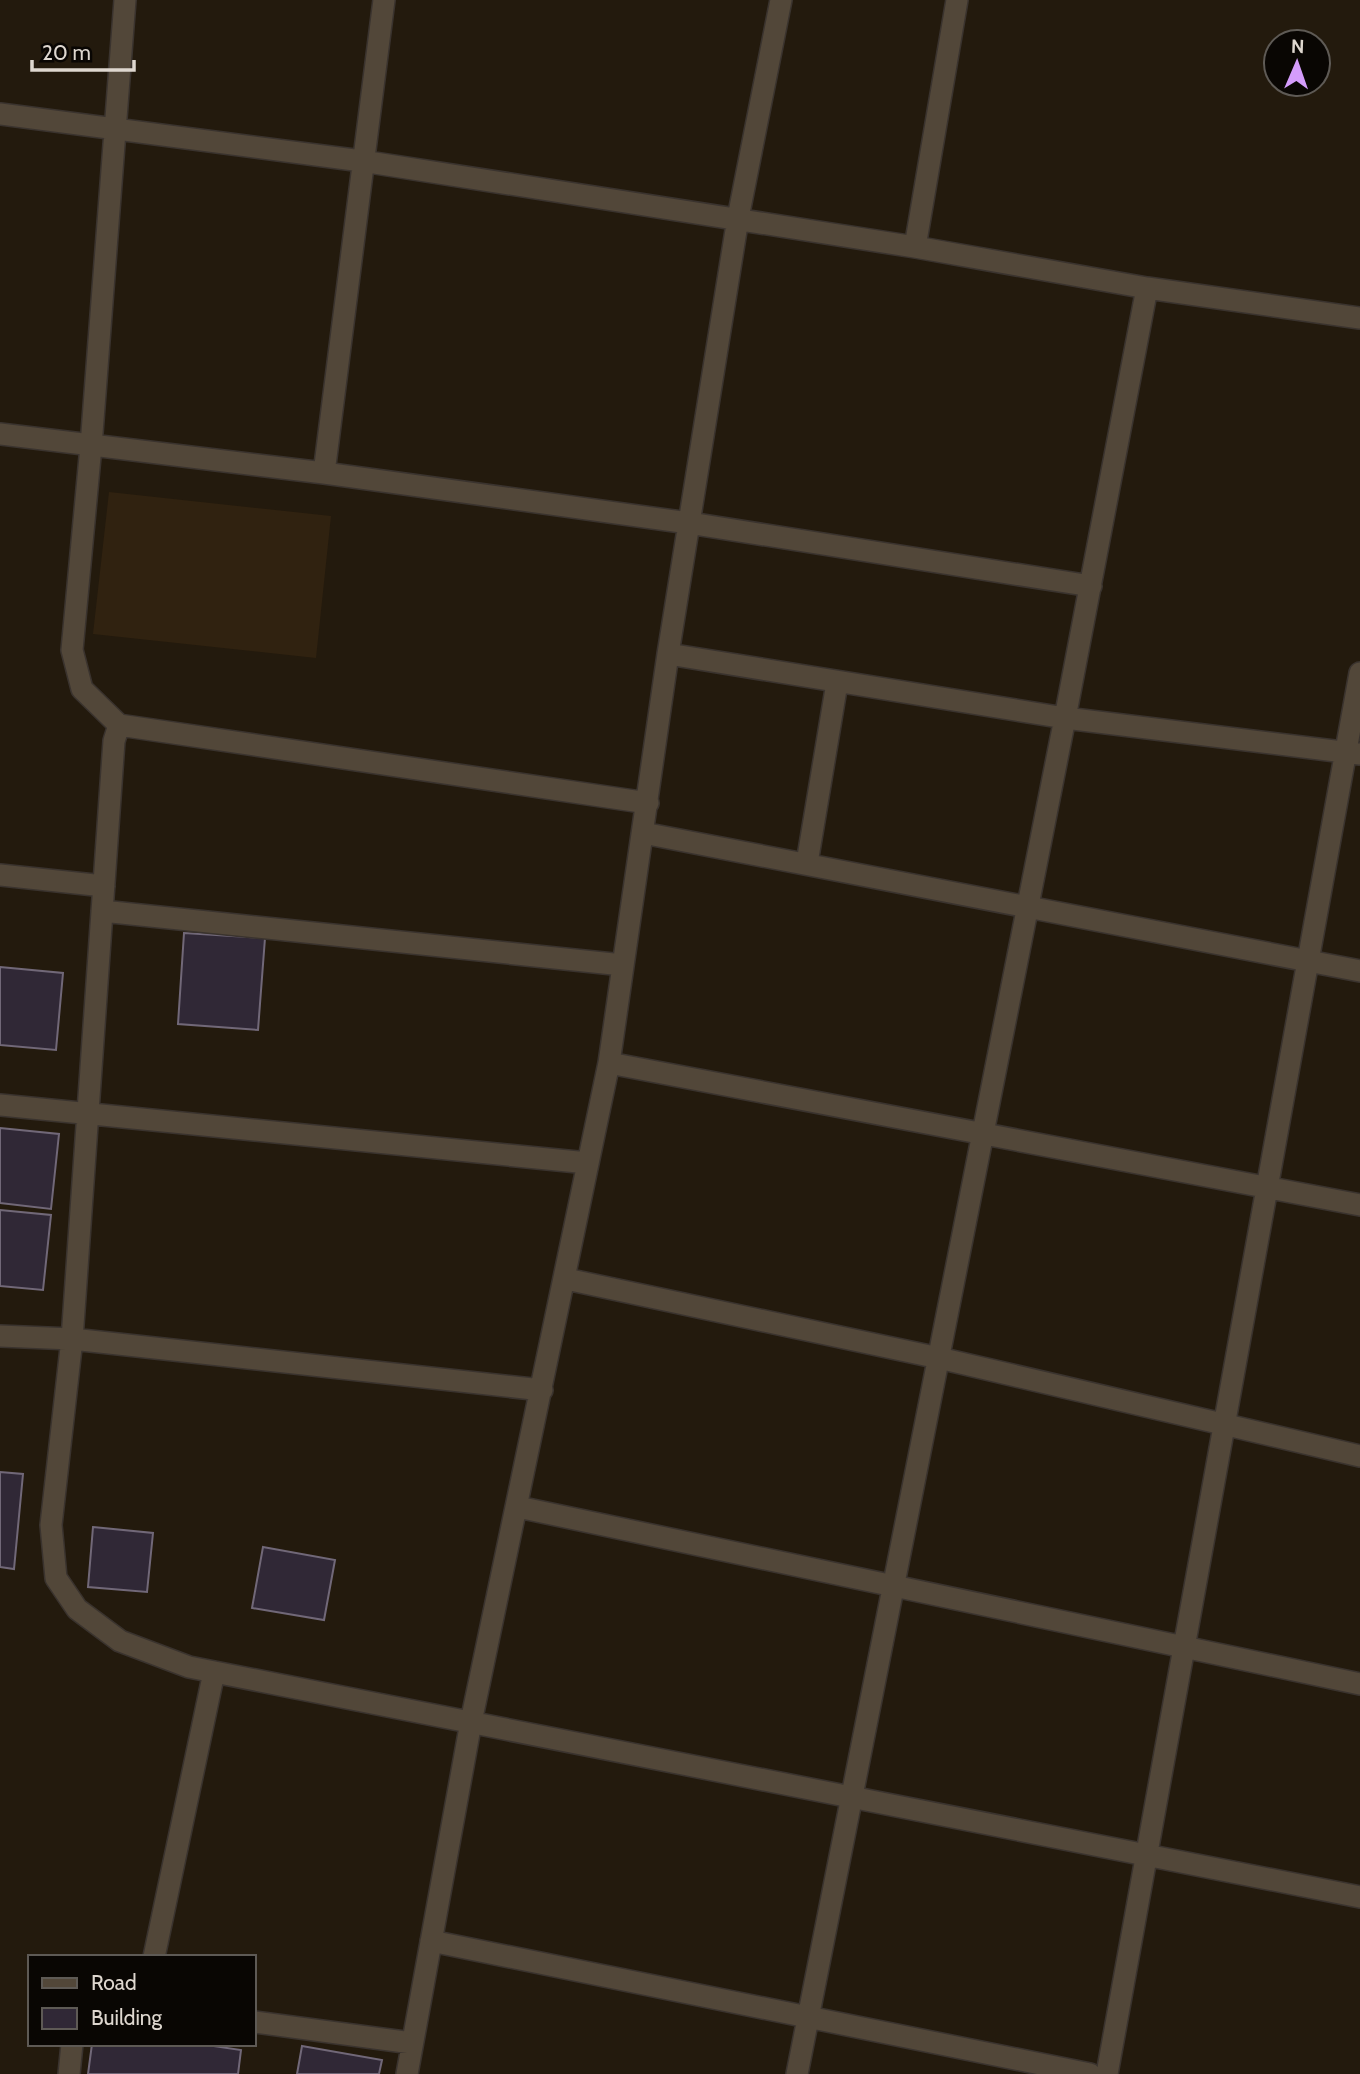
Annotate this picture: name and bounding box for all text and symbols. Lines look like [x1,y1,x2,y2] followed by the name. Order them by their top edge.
[32,28,133,72] scale bar
[1262,28,1332,98] north arrow
[1290,35,1305,58] text: N
[42,40,91,65] text: 20 m
[28,1955,256,2046] legend
[91,1970,137,1995] text: Road
[91,2005,163,2030] text: Building

